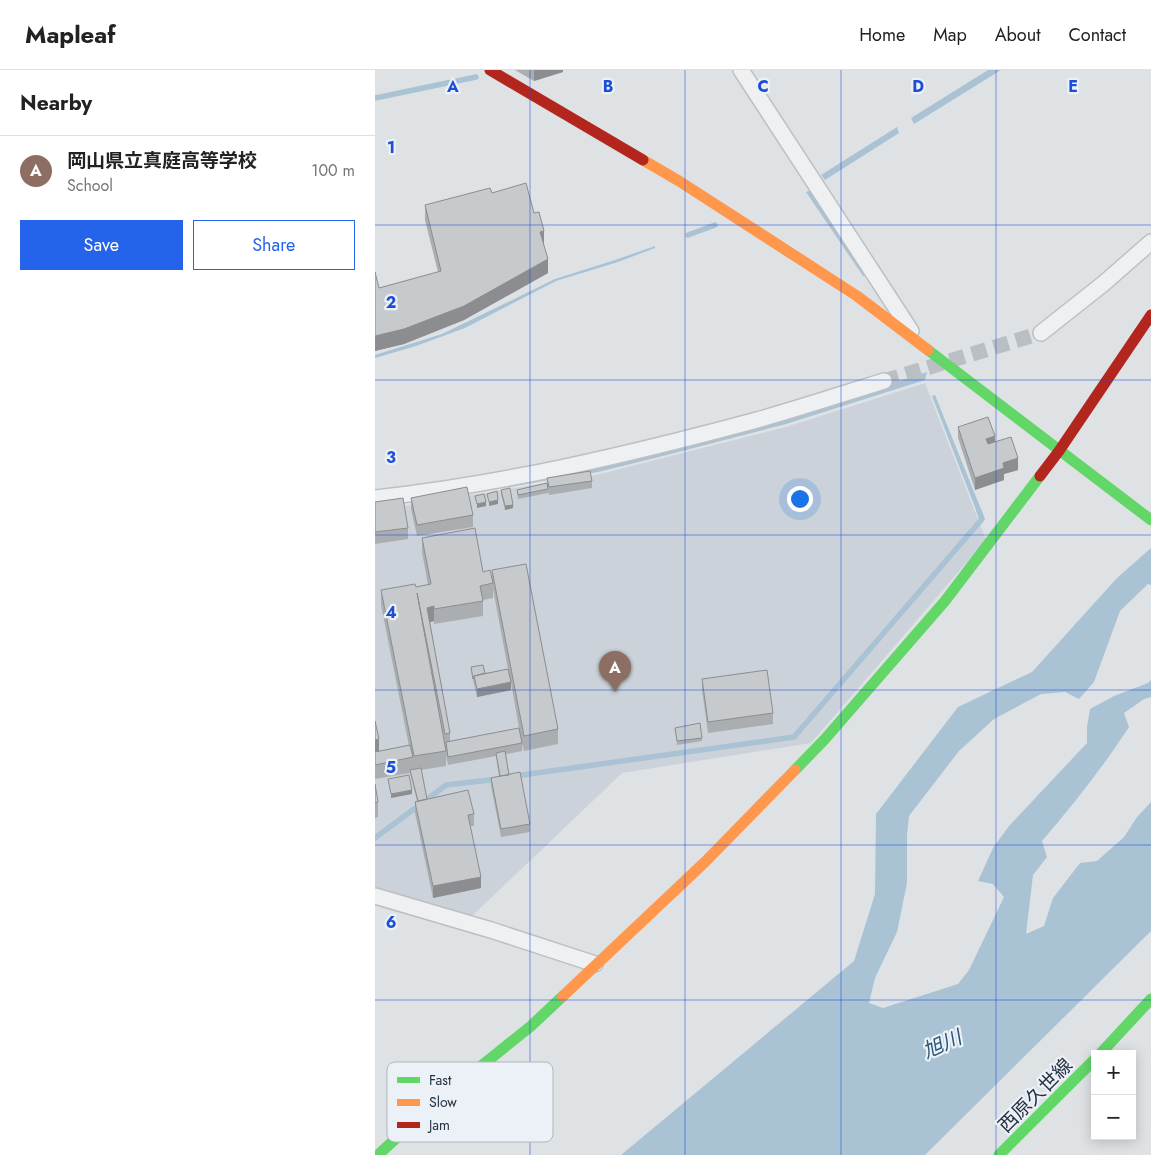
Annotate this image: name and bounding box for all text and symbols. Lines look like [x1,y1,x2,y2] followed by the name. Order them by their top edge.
[25,17,116,52] text: Mapleaf
[859,22,905,48] text: Home
[933,22,967,48] text: Map
[995,22,1040,48] text: About
[1068,22,1126,48] text: Contact
[446,75,459,98] text: A
[603,75,613,98] text: B
[757,75,769,98] text: C
[912,75,924,98] text: D
[1068,75,1078,98] text: E
[20,88,92,118] text: Nearby
[387,136,395,159] text: 1
[67,147,257,174] text: 岡山県立真庭高等学校
[30,159,42,182] text: A
[311,159,355,182] text: 100 m
[67,174,113,197] text: School
[20,220,183,270] button: Save
[193,220,355,270] button: Share
[386,291,396,314] text: 2
[386,446,396,469] text: 3
[787,486,813,512] your location
[385,601,397,624] text: 4
[599,651,631,692] pin: A
[386,756,396,779] text: 5
[386,911,396,934] text: 6
[918,1022,968,1066] water label: 旭川
[1091,1050,1136,1140] map controls
[1091,1050,1136,1095] button: +
[992,1052,1078,1138] street label: 西原久世線
[387,1062,553,1142] legend
[429,1070,452,1090] text: Fast
[429,1092,457,1112] text: Slow
[1091,1095,1136,1140] button: −
[427,1115,450,1135] text: Jam

